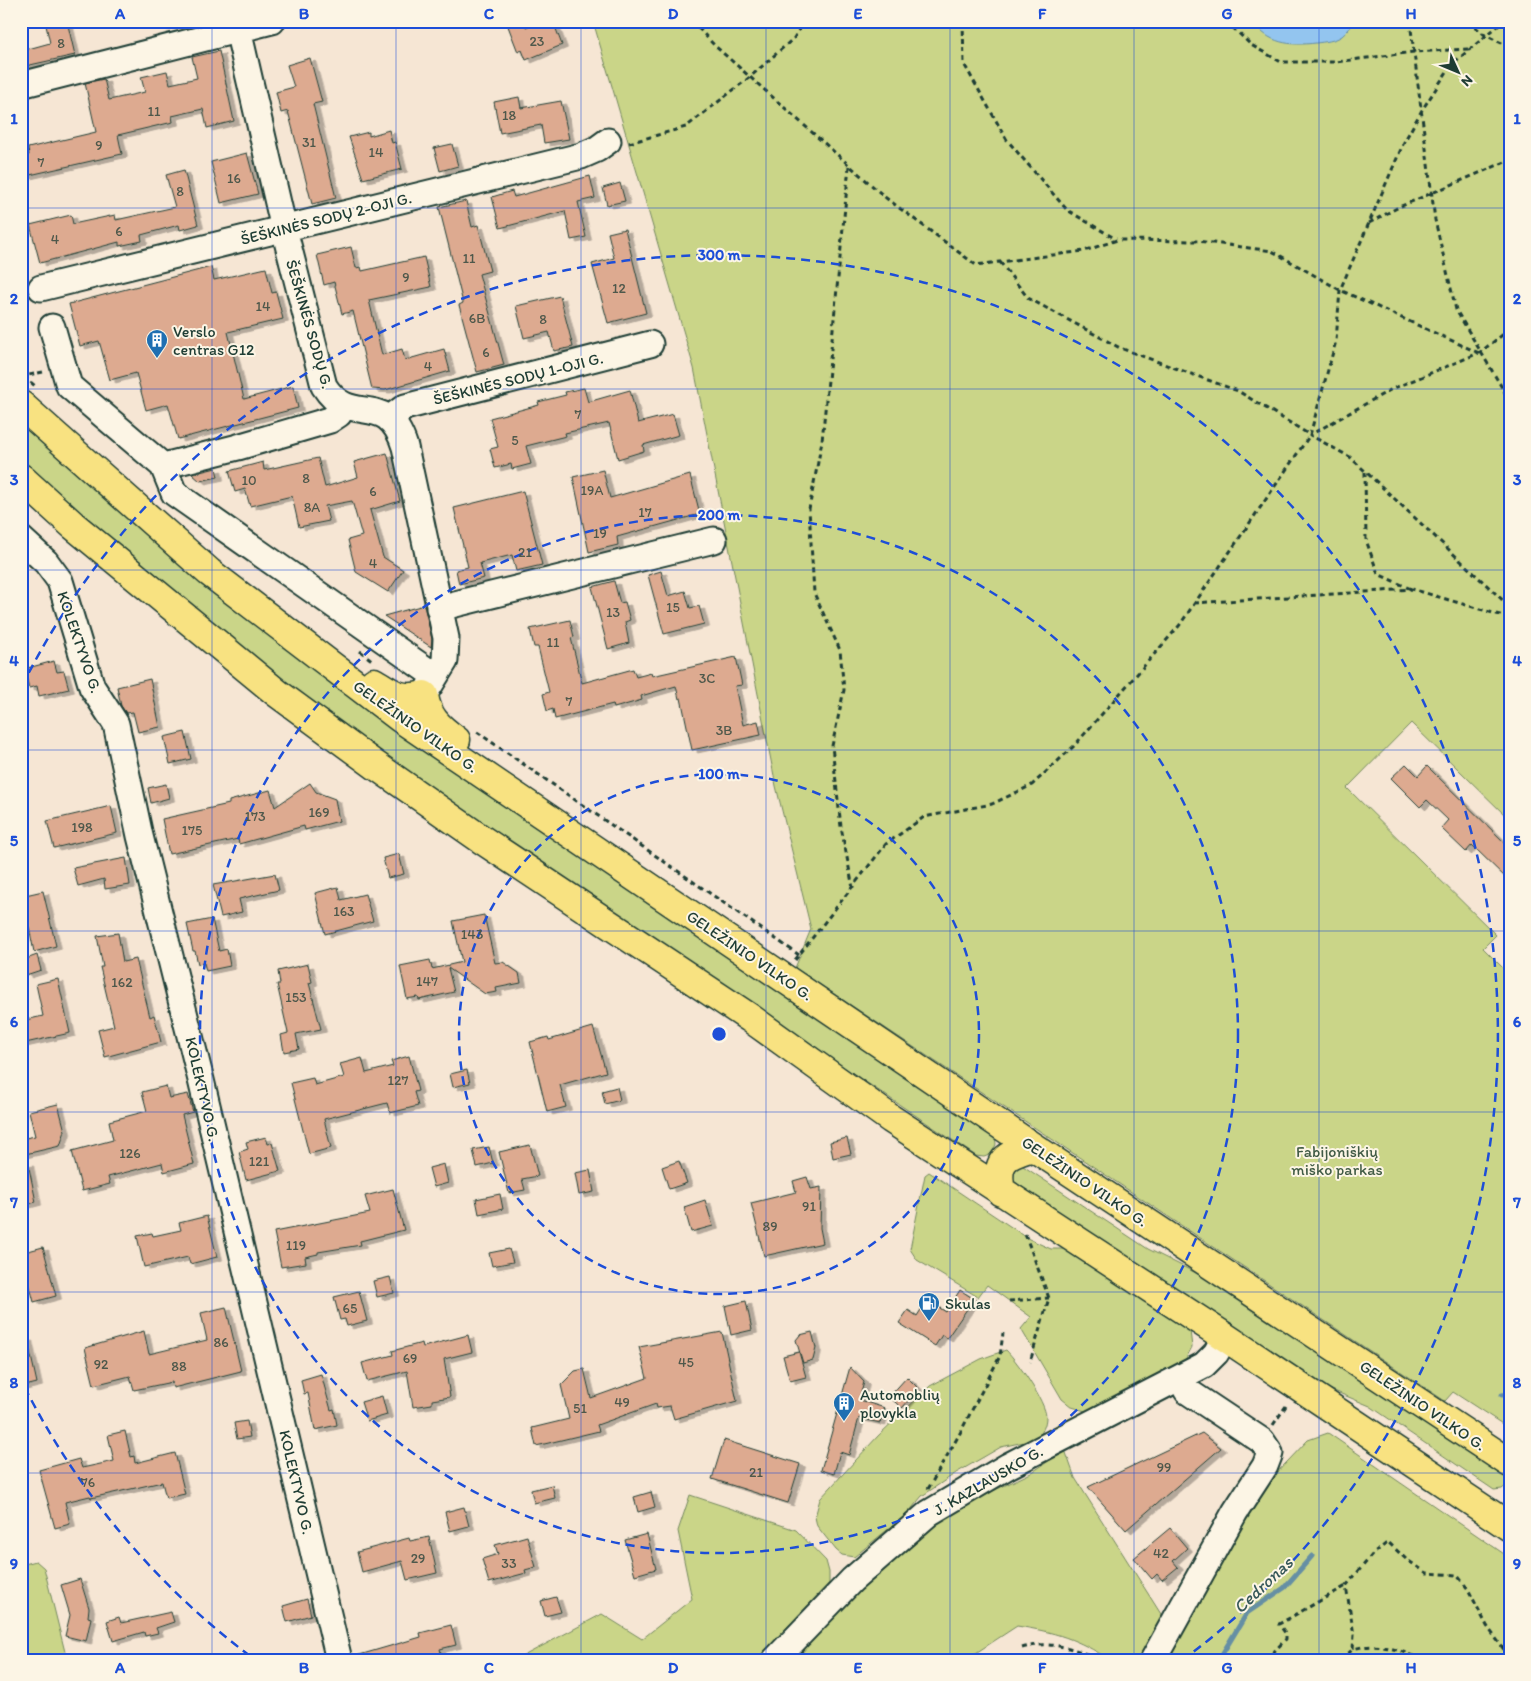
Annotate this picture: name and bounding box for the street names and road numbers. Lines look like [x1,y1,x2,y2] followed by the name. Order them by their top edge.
[239,188,414,249] street label: ŠEŠKINĖS SODŲ 2-OJI G.
[282,257,337,391] street label: ŠEŠKINĖS SODŲ G.
[431,348,605,409] street label: ŠEŠKINĖS SODŲ 1-OJI G.
[53,589,106,696] street label: KOLEKTYVO G.
[350,676,482,777] street label: GELEŽINIO VILKO G.
[683,906,816,1005] street label: GELEŽINIO VILKO G.
[181,1035,224,1143] street label: KOLEKTYVO G.
[1018,1132,1151,1231] street label: GELEŽINIO VILKO G.
[1356,1356,1489,1455] street label: GELEŽINIO VILKO G.
[275,1428,318,1536] street label: KOLEKTYVO G.
[930,1441,1046,1519] street label: J. KAZLAUSKO G.

